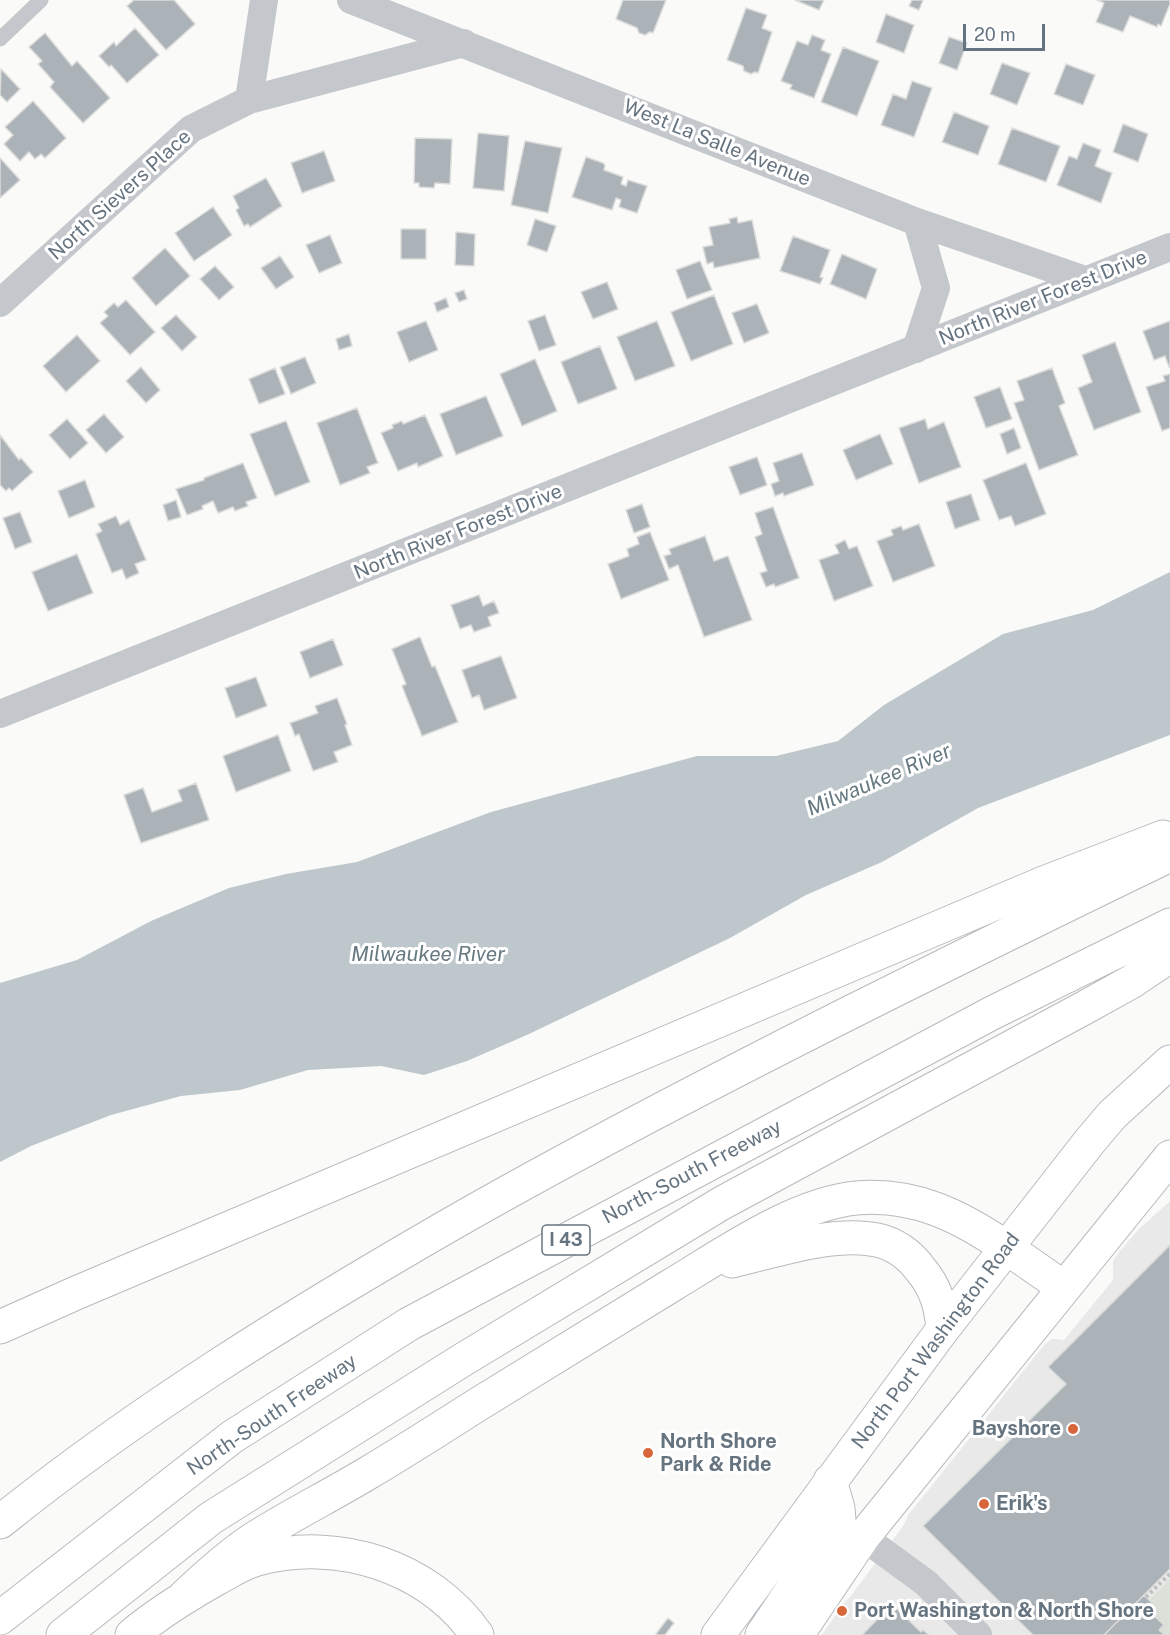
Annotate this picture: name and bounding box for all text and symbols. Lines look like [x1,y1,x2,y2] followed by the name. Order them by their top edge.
[966,12,1048,50] scale bar
[974,24,1016,45] text: 20 m
[620,94,814,192] street label: West La Salle Avenue
[44,125,196,265] street label: North Sievers Place
[935,245,1151,351] street label: North River Forest Drive
[350,479,566,585] street label: North River Forest Drive
[803,738,955,822] water label: Milwaukee River
[351,942,505,968] water label: Milwaukee River
[598,1115,786,1229] street label: North-South Freeway
[542,1225,590,1255] road number: I 43
[847,1228,1025,1454] street label: North Port Washington Road
[183,1349,361,1481] street label: North-South Freeway
[972,1417,1061,1441] place label: Bayshore
[1066,1422,1080,1436] marker: Bayshore
[660,1430,777,1477] place label: North Shore Park & Ride
[641,1446,655,1460] marker: North Shore Park & Ride
[996,1492,1048,1516] place label: Erik's
[977,1497,991,1511] marker: Erik's
[854,1599,1154,1623] place label: Port Washington & North Shore
[835,1604,849,1618] marker: Port Washington & North Shore

